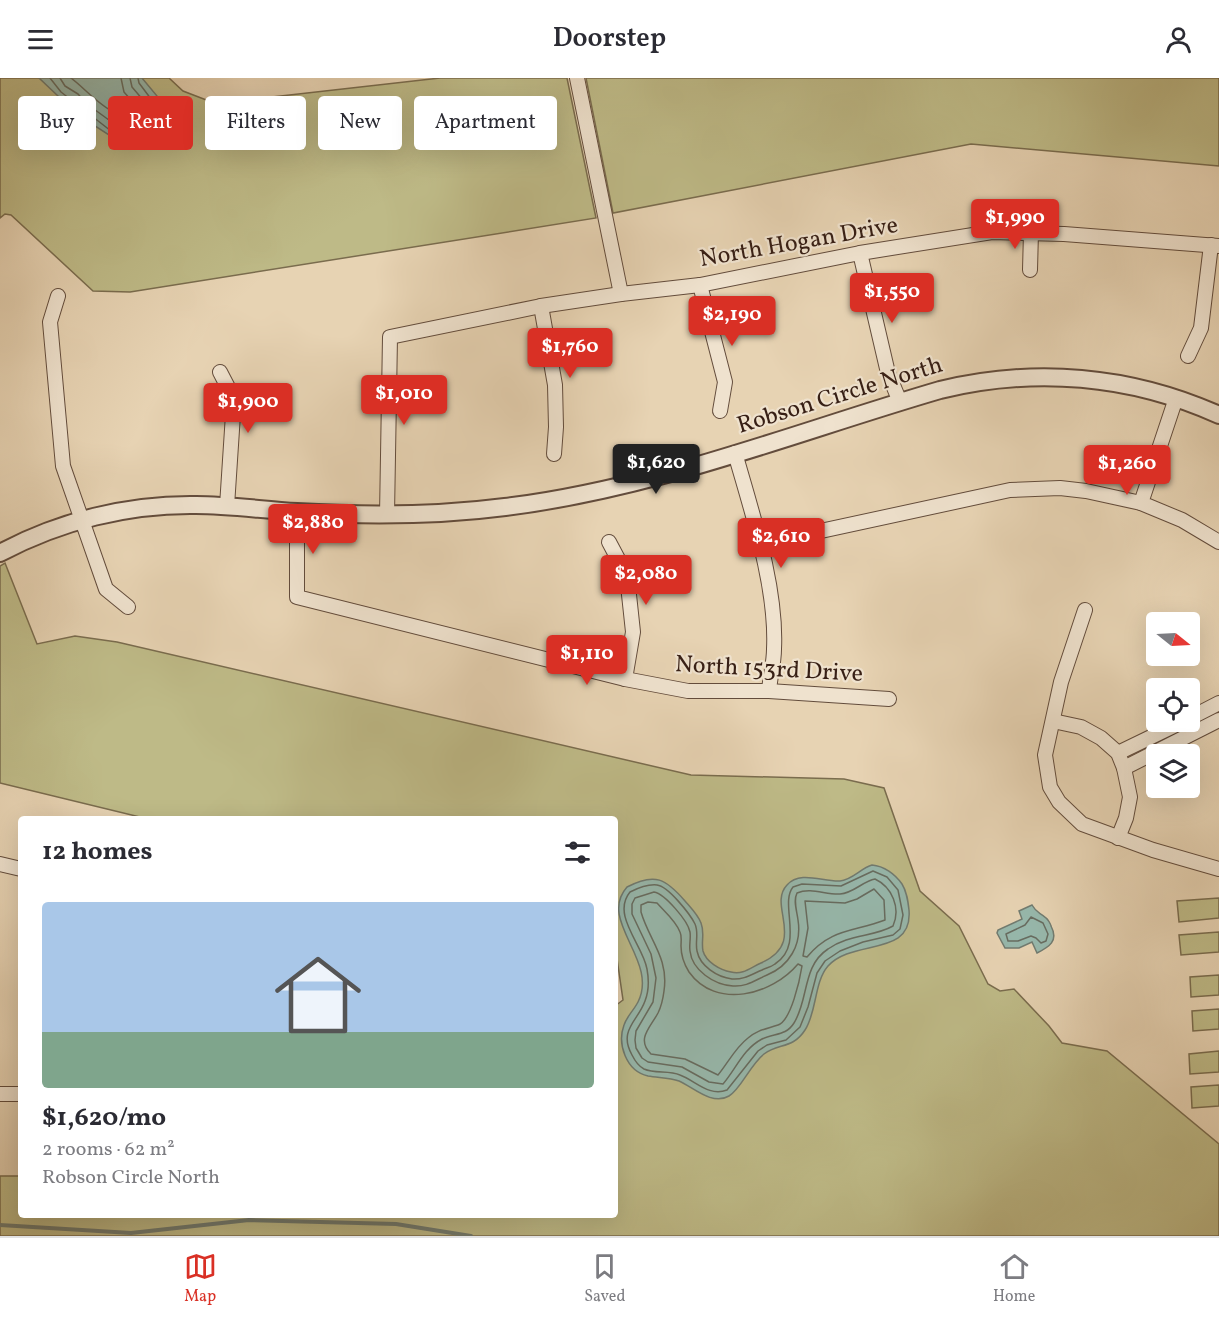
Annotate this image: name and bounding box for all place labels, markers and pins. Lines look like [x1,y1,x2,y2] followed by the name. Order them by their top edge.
[966,199,1064,250] pin: $1,990
[843,273,941,324] pin: $1,550
[683,296,781,347] pin: $2,190
[521,328,619,379] pin: $1,760
[355,375,453,426] pin: $1,010
[199,383,297,434] pin: $1,900
[607,444,705,495] pin: $1,620
[1078,445,1176,496] pin: $1,260
[264,504,362,555] pin: $2,880
[732,518,830,569] pin: $2,610
[597,555,695,606] pin: $2,080
[538,635,636,686] pin: $1,110

